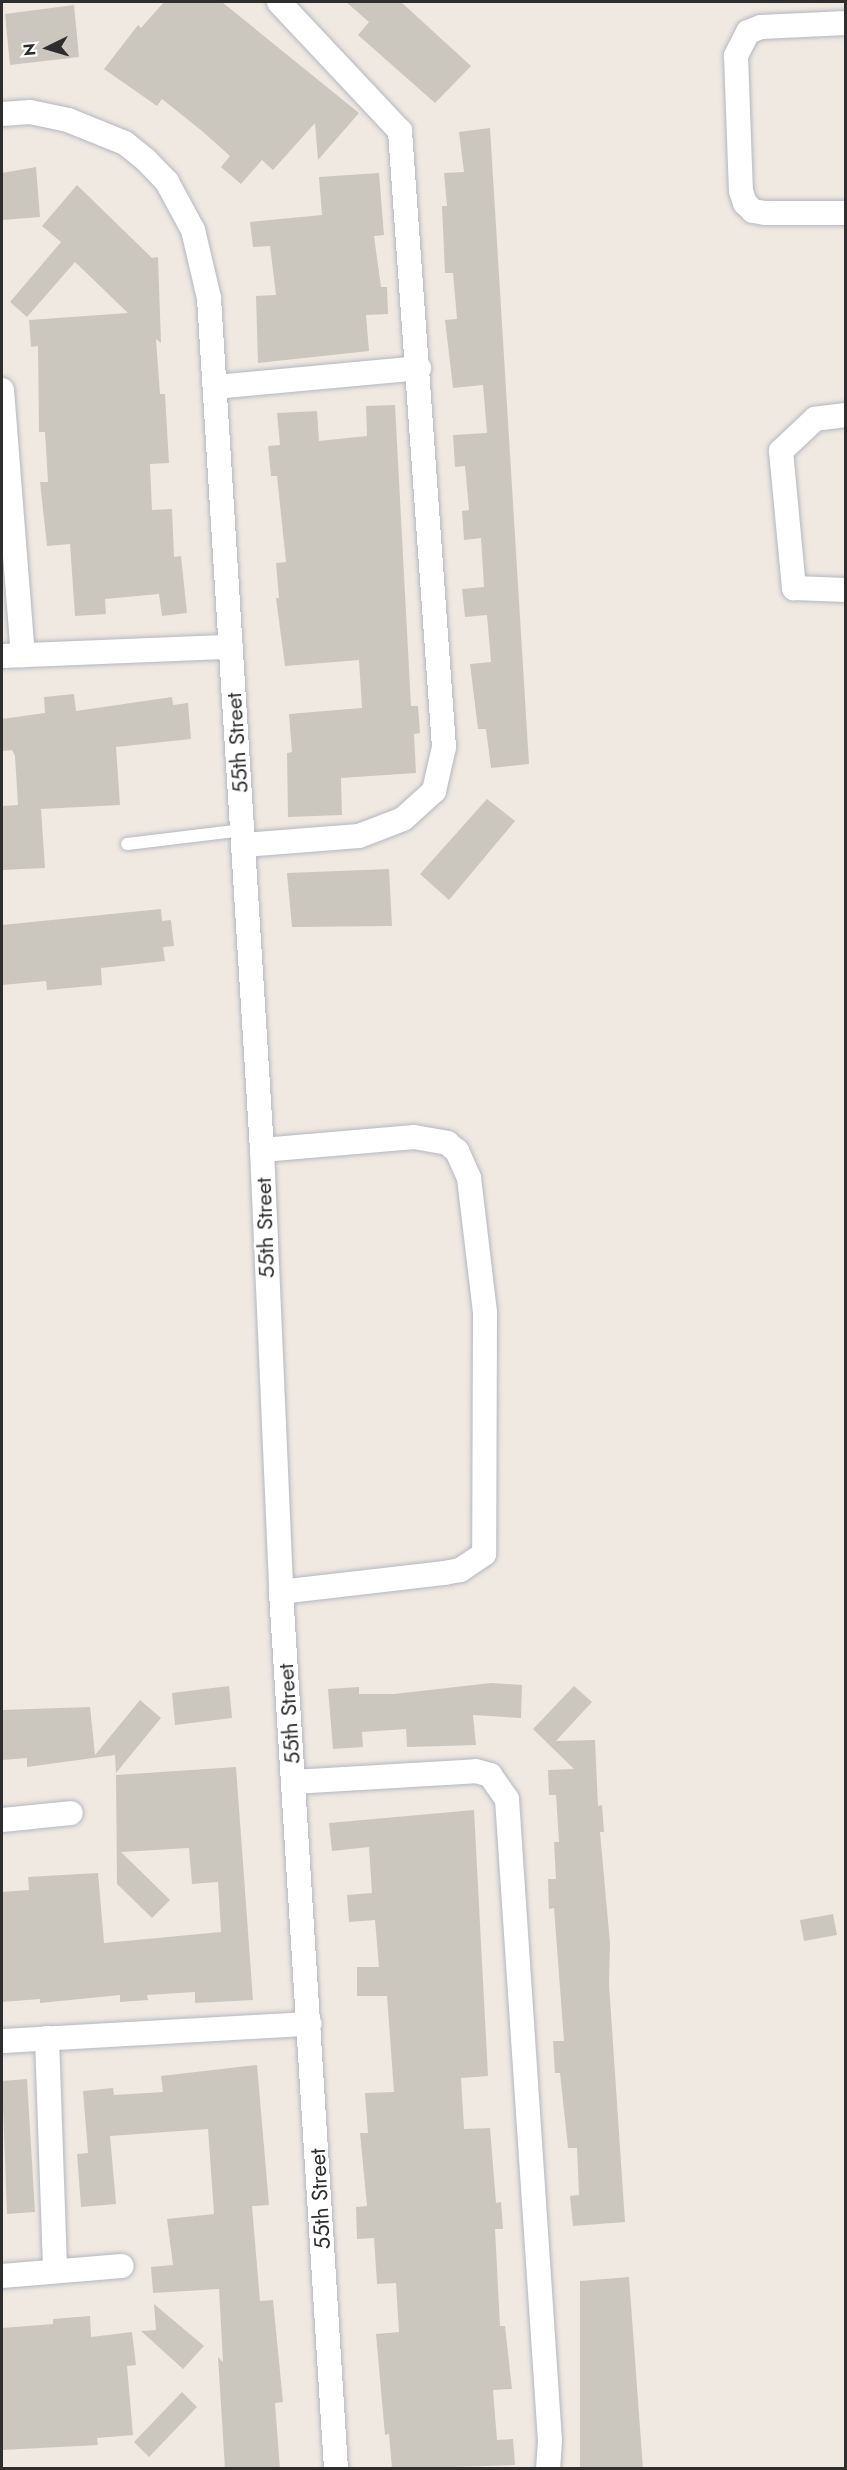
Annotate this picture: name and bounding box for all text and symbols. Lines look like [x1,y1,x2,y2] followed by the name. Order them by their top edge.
[18,18,78,78] north arrow
[18,42,42,57] text: N
[220,692,254,794] street label: 55th Street
[250,1177,280,1279] street label: 55th Street
[272,1663,306,1765] street label: 55th Street
[304,2148,336,2250] street label: 55th Street

